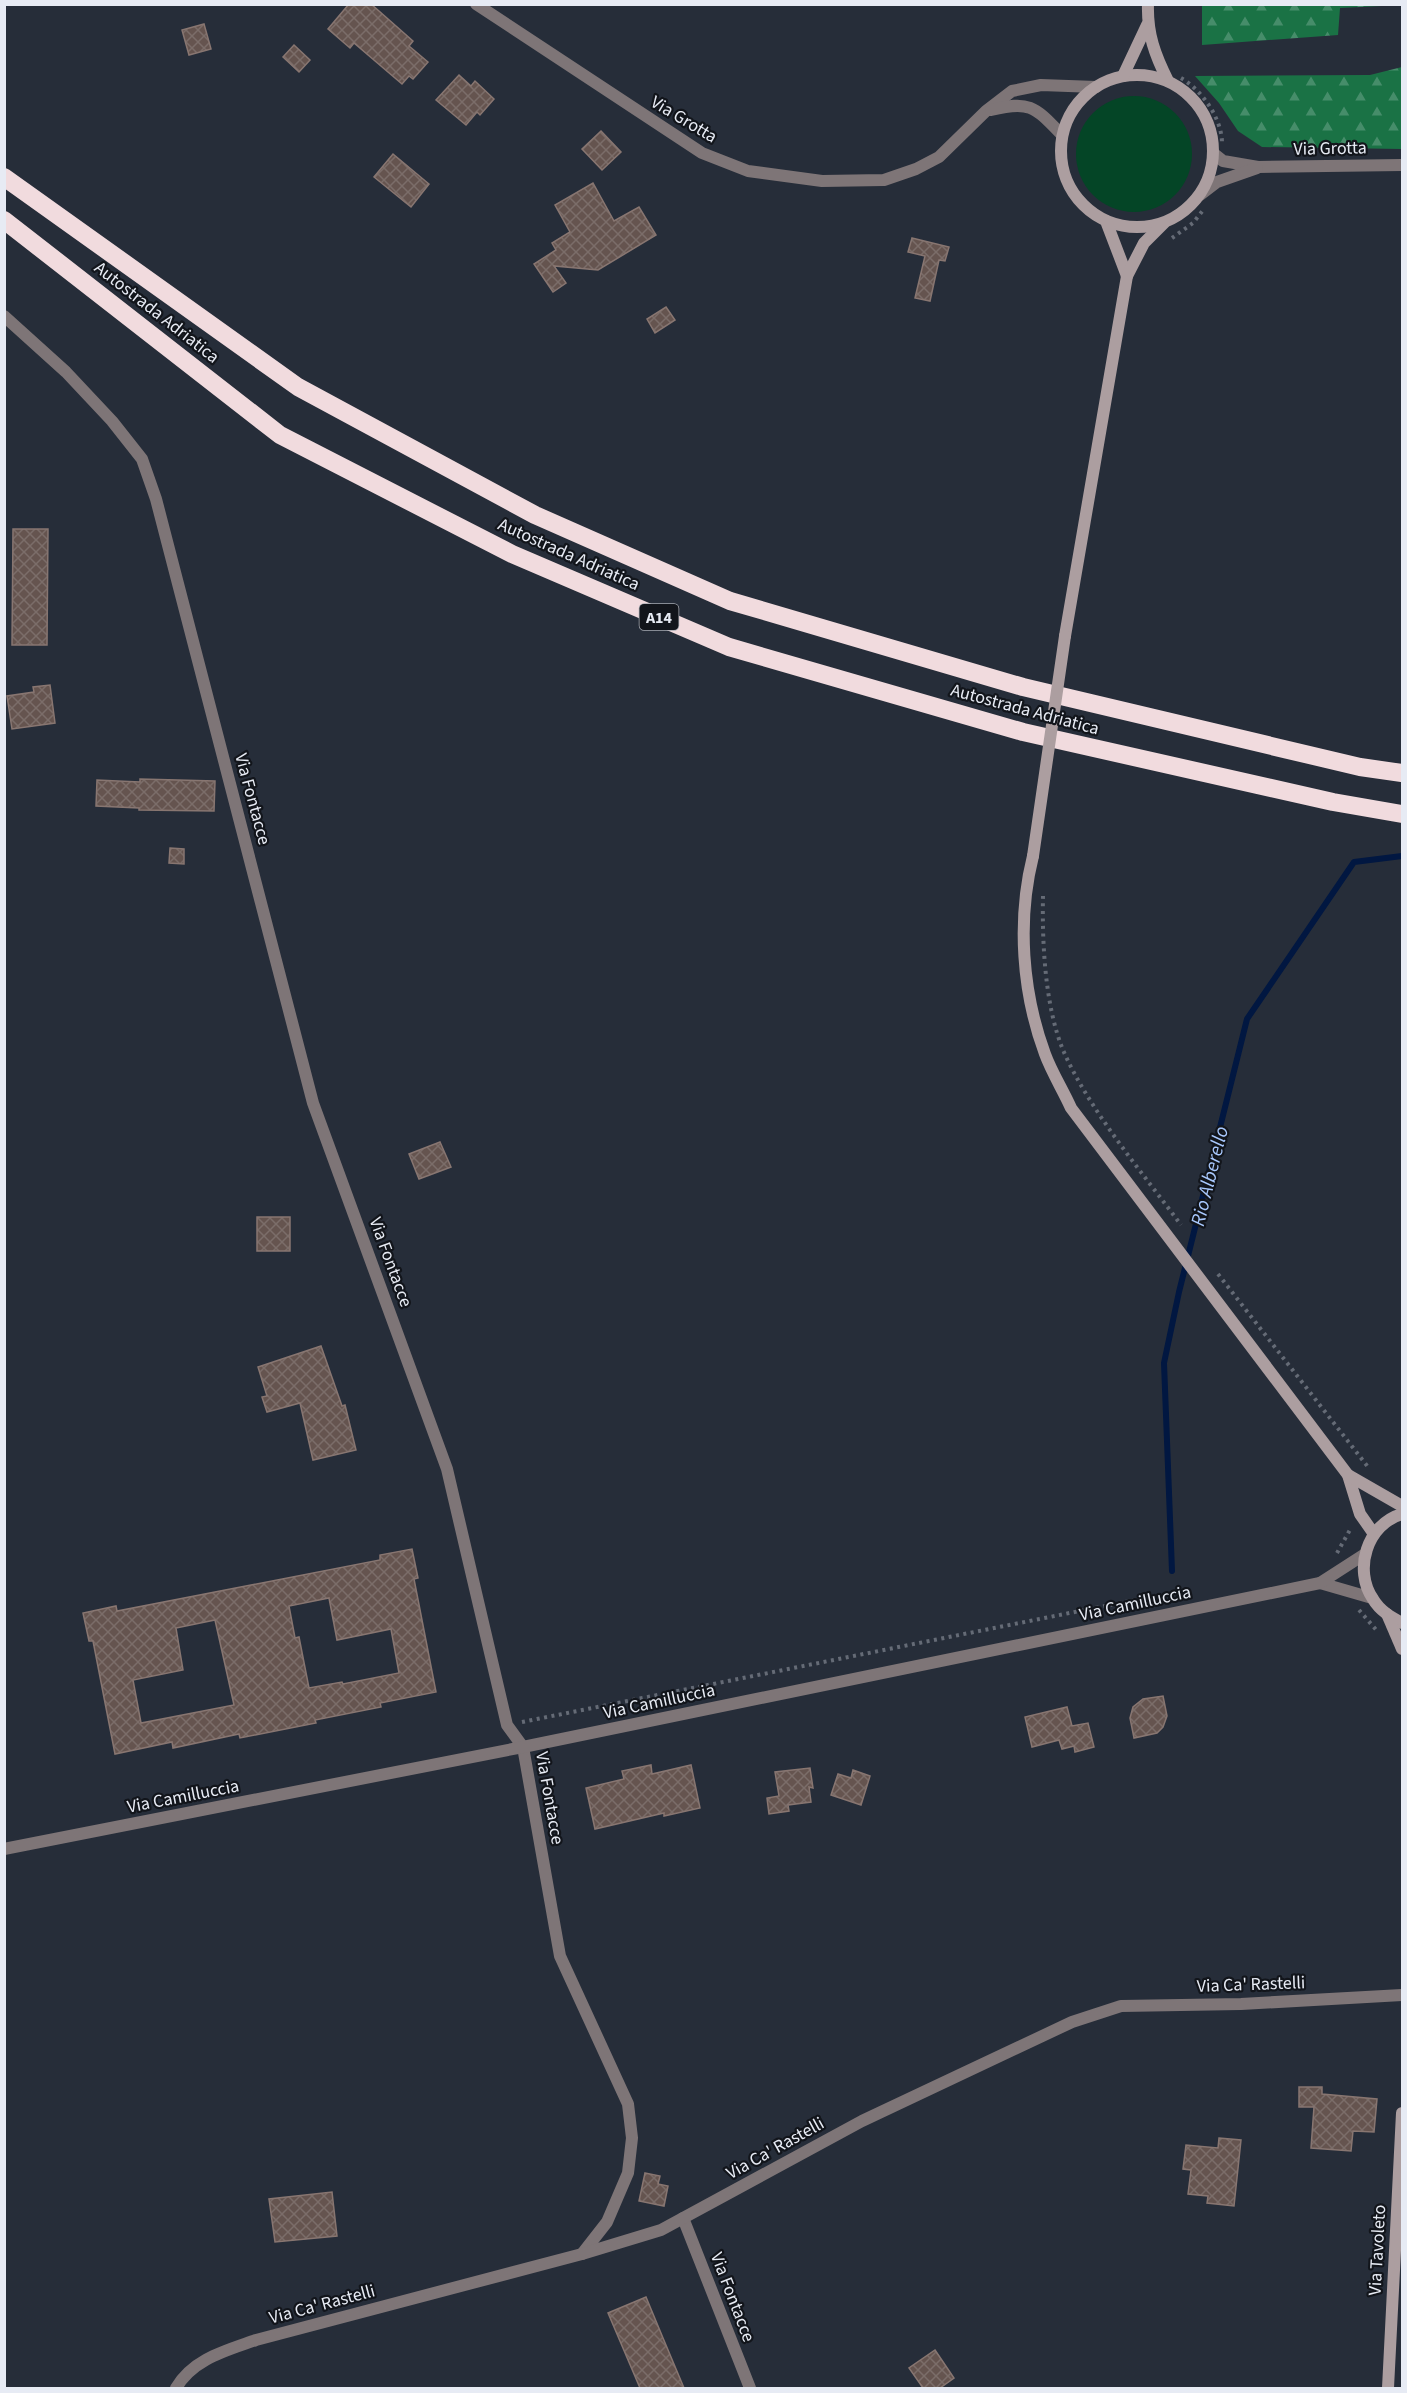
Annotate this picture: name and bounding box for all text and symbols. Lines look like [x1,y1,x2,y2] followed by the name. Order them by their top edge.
[646,90,722,149] street label: Via Grotta
[1293,135,1367,162] street label: Via Grotta
[89,256,225,369] street label: Autostrada Adriatica
[494,512,644,597] street label: Autostrada Adriatica
[640,604,678,630] road number: A14
[948,678,1102,741] street label: Autostrada Adriatica
[228,751,277,848] street label: Via Fontacce
[1184,1123,1236,1229] water label: Rio Alberello
[363,1214,418,1311] street label: Via Fontacce
[1077,1579,1193,1628] street label: Via Camilluccia
[601,1677,717,1726] street label: Via Camilluccia
[529,1750,570,1847] street label: Via Fontacce
[125,1773,241,1820] street label: Via Camilluccia
[1196,1970,1306,1999] street label: Via Ca' Rastelli
[722,2111,829,2186] street label: Via Ca' Rastelli
[1363,2204,1392,2296] street label: Via Tavoleto
[704,2249,761,2346] street label: Via Fontacce
[266,2278,378,2331] street label: Via Ca' Rastelli

